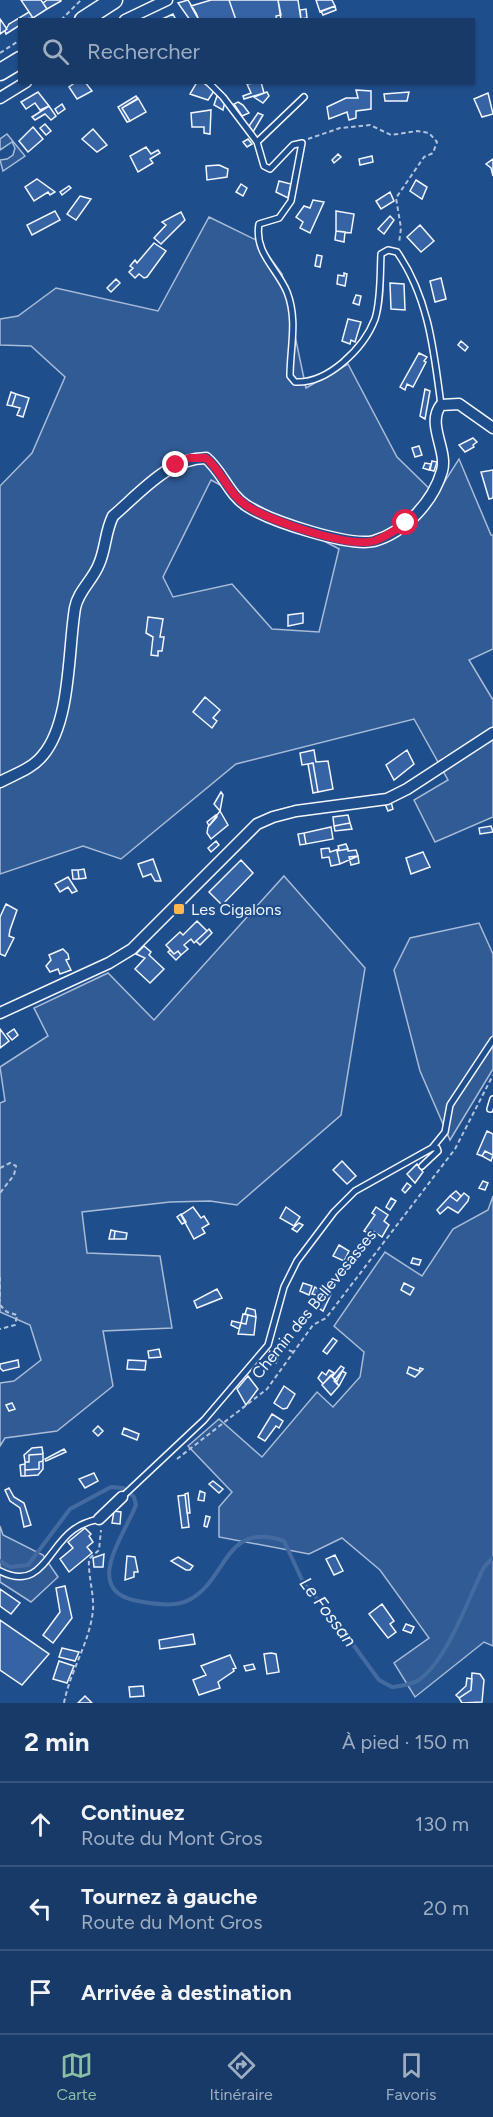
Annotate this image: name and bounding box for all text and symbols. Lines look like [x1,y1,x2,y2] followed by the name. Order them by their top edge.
[18,18,475,84] search box
[39,35,72,68] icon: search
[87,38,200,65] text: Rechercher
[162,451,188,477] route end
[392,509,418,535] route start
[191,900,281,919] place label: Les Cigalons
[172,902,186,916] marker: Les Cigalons
[248,1226,380,1382] street label: Chemin des Bellevesasses
[295,1573,361,1651] water label: Le Fossan
[24,1726,90,1758] text: 2 min
[342,1730,469,1754] text: À pied · 150 m
[81,1799,185,1826] text: Continuez
[24,1808,57,1841] icon: ahead
[415,1812,469,1836] text: 130 m
[81,1826,263,1850] text: Route du Mont Gros
[81,1883,257,1910] text: Tournez à gauche
[24,1892,57,1925] icon: left
[423,1896,469,1920] text: 20 m
[81,1910,263,1934] text: Route du Mont Gros
[24,1976,57,2009] icon: arrive
[81,1979,292,2006] text: Arrivée à destination
[57,2049,96,2104] tab: Carte
[210,2049,273,2104] tab: Itinéraire
[386,2049,436,2104] tab: Favoris

